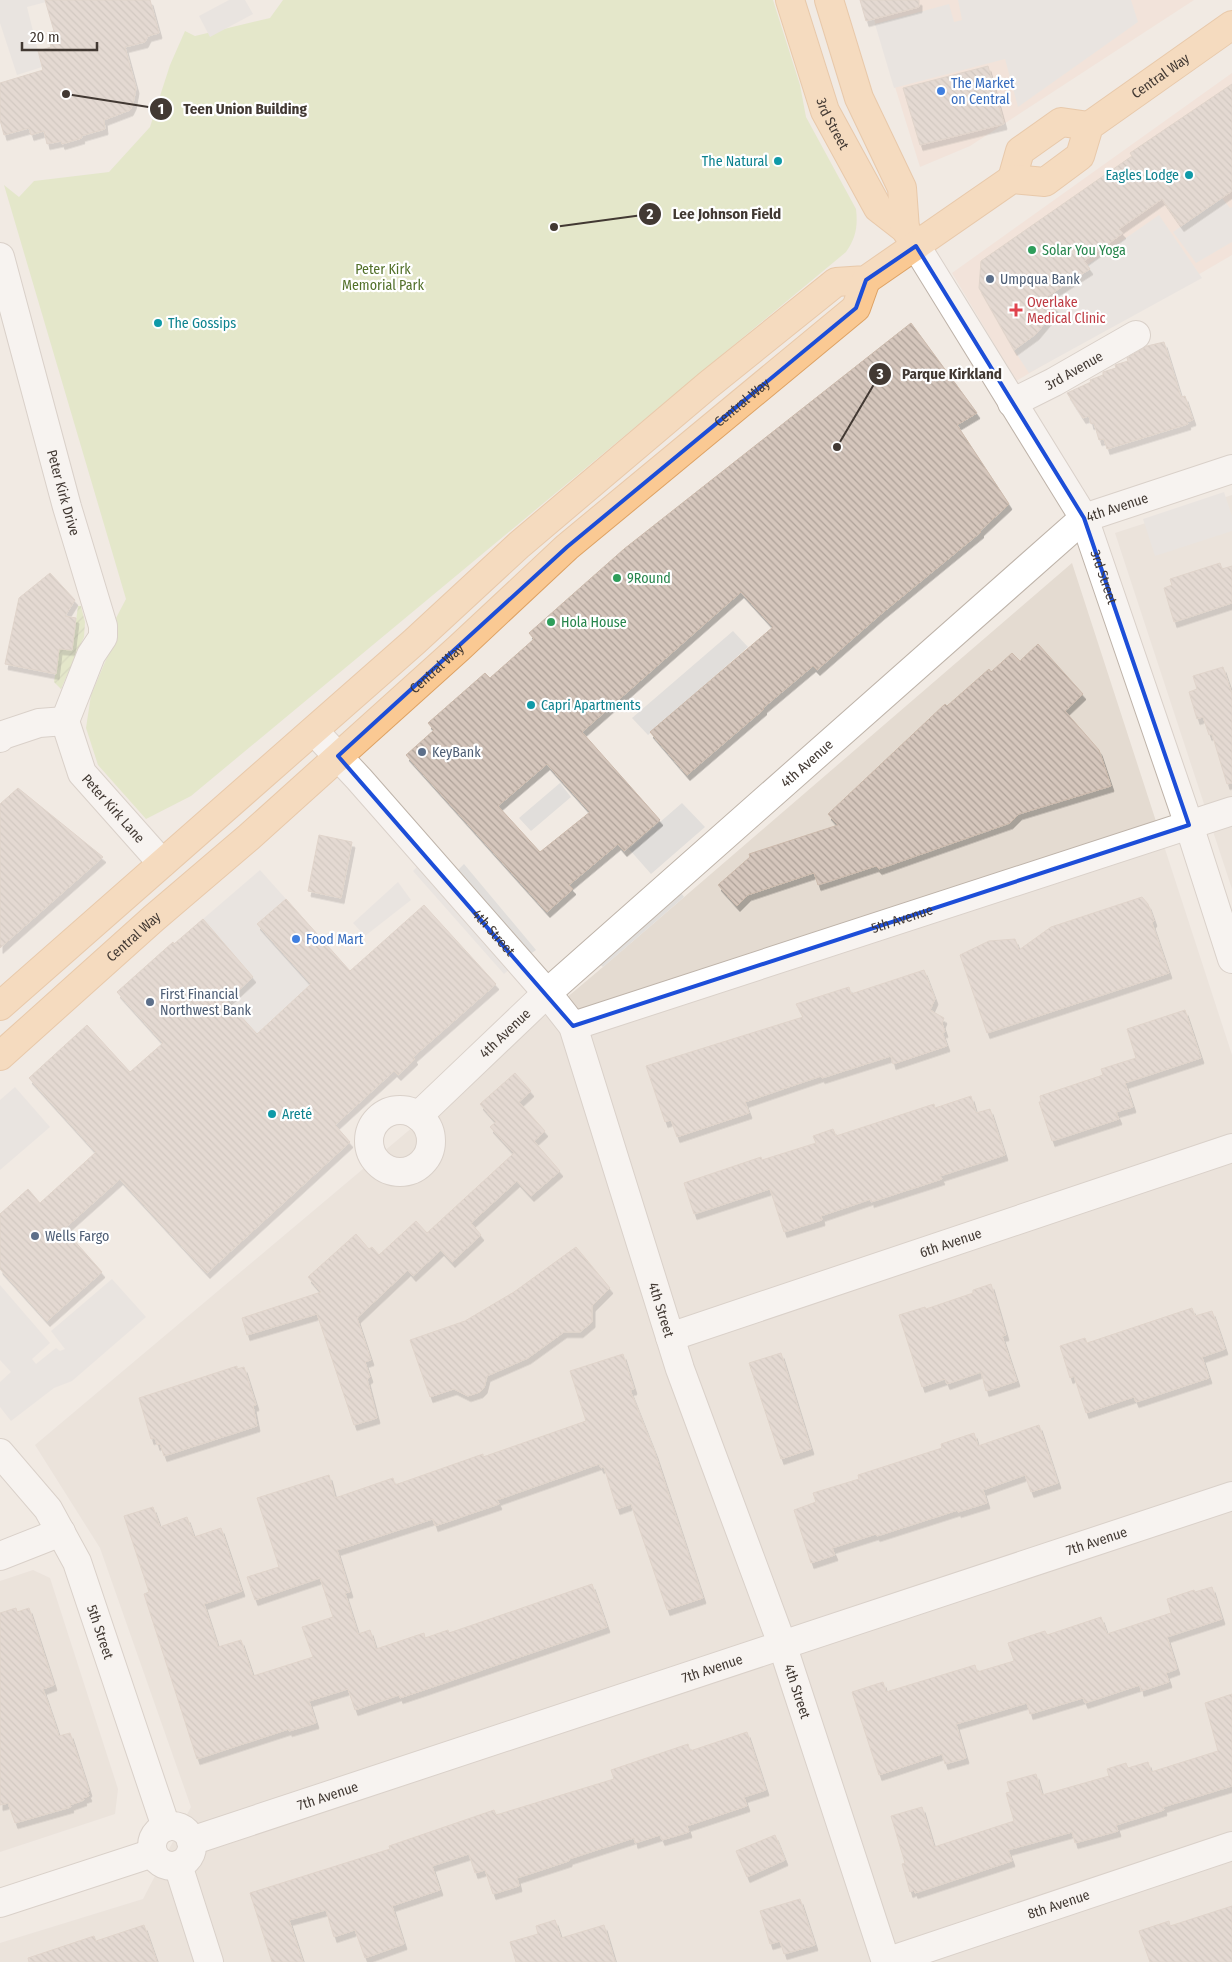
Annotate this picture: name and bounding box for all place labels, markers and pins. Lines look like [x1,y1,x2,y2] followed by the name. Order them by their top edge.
[951,75,1015,108] place label: The Market on Central
[935,85,947,97] marker: The Market on Central
[149,94,317,124] callout: Teen Union Building
[702,153,768,170] place label: The Natural
[772,155,784,167] marker: The Natural
[1105,167,1179,184] place label: Eagles Lodge
[1183,169,1195,181] marker: Eagles Lodge
[638,199,792,229] callout: Lee Johnson Field
[1042,242,1126,259] place label: Solar You Yoga
[1026,244,1038,256] marker: Solar You Yoga
[1000,271,1080,288] place label: Umpqua Bank
[984,273,996,285] marker: Umpqua Bank
[1027,294,1106,327] place label: Overlake Medical Clinic
[1009,303,1023,317] marker: Overlake Medical Clinic
[168,315,236,332] place label: The Gossips
[152,317,164,329] marker: The Gossips
[867,359,1012,389] callout: Parque Kirkland
[627,570,671,587] place label: 9Round
[611,572,623,584] marker: 9Round
[561,614,627,631] place label: Hola House
[545,616,557,628] marker: Hola House
[541,697,641,714] place label: Capri Apartments
[525,699,537,711] marker: Capri Apartments
[432,744,481,761] place label: KeyBank
[416,746,428,758] marker: KeyBank
[306,931,364,948] place label: Food Mart
[290,933,302,945] marker: Food Mart
[160,986,252,1019] place label: First Financial Northwest Bank
[144,996,156,1008] marker: First Financial Northwest Bank
[282,1106,312,1123] place label: Areté
[266,1108,278,1120] marker: Areté
[45,1228,109,1245] place label: Wells Fargo
[29,1230,41,1242] marker: Wells Fargo

